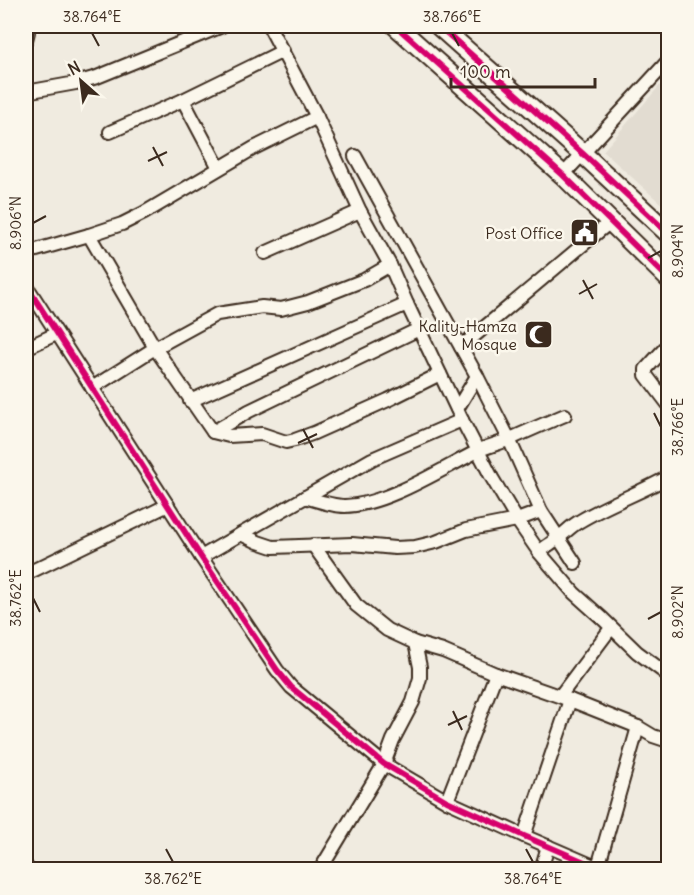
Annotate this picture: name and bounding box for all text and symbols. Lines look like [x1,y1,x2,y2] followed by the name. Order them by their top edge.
[63,7,121,26] text: 38.764°E
[423,7,481,26] text: 38.766°E
[51,51,111,111] north arrow
[451,51,595,89] scale bar
[64,56,84,79] text: N
[460,60,511,83] text: 100 m
[6,196,25,250] text: 8.906°N
[568,217,600,249] public building icon: Post Office
[485,223,563,243] place label: Post Office
[668,224,687,278] text: 8.904°N
[418,316,517,354] place label: Kality-Hamza Mosque
[522,319,554,351] mosque icon: Kality-Hamza Mosque
[668,398,687,456] text: 38.766°E
[6,569,25,627] text: 38.762°E
[668,585,687,639] text: 8.902°N
[144,869,202,888] text: 38.762°E
[504,869,562,888] text: 38.764°E

